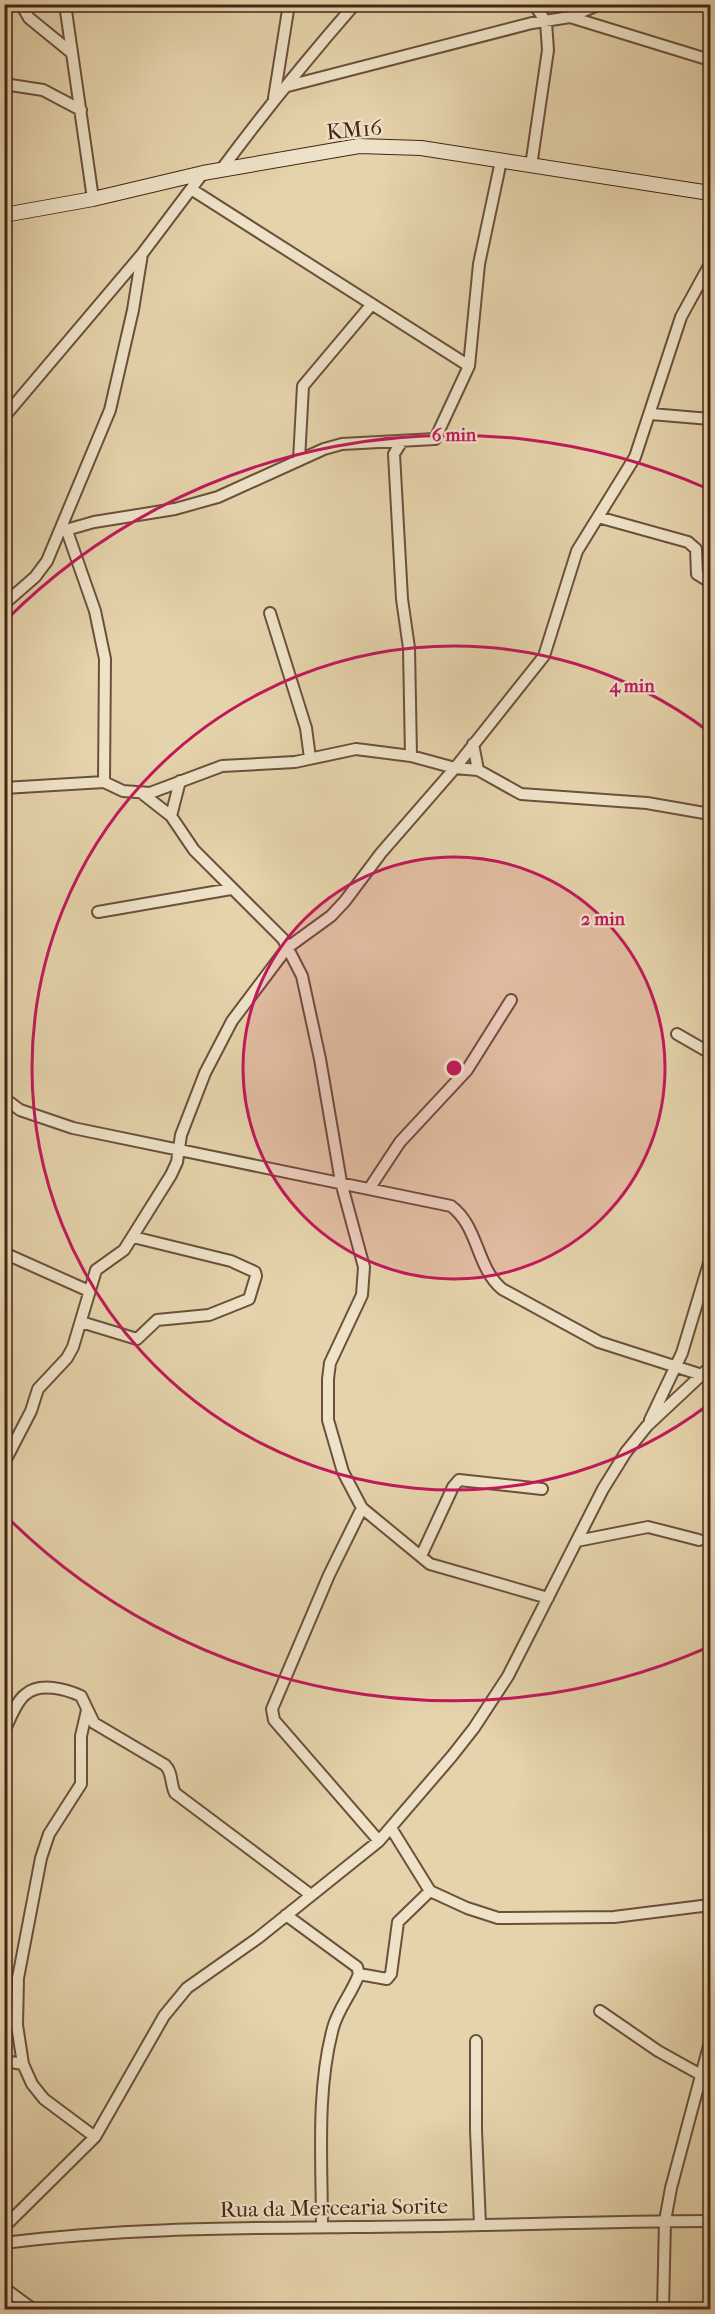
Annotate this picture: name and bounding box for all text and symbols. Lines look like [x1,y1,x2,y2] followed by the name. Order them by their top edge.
[325,115,383,145] street label: KM16
[432,425,477,446] text: 6 min
[608,676,655,697] text: 4 min
[581,909,625,930] text: 2 min
[444,1058,464,1078] centre of rings
[220,2193,448,2223] street label: Rua da Mercearia Sorite

